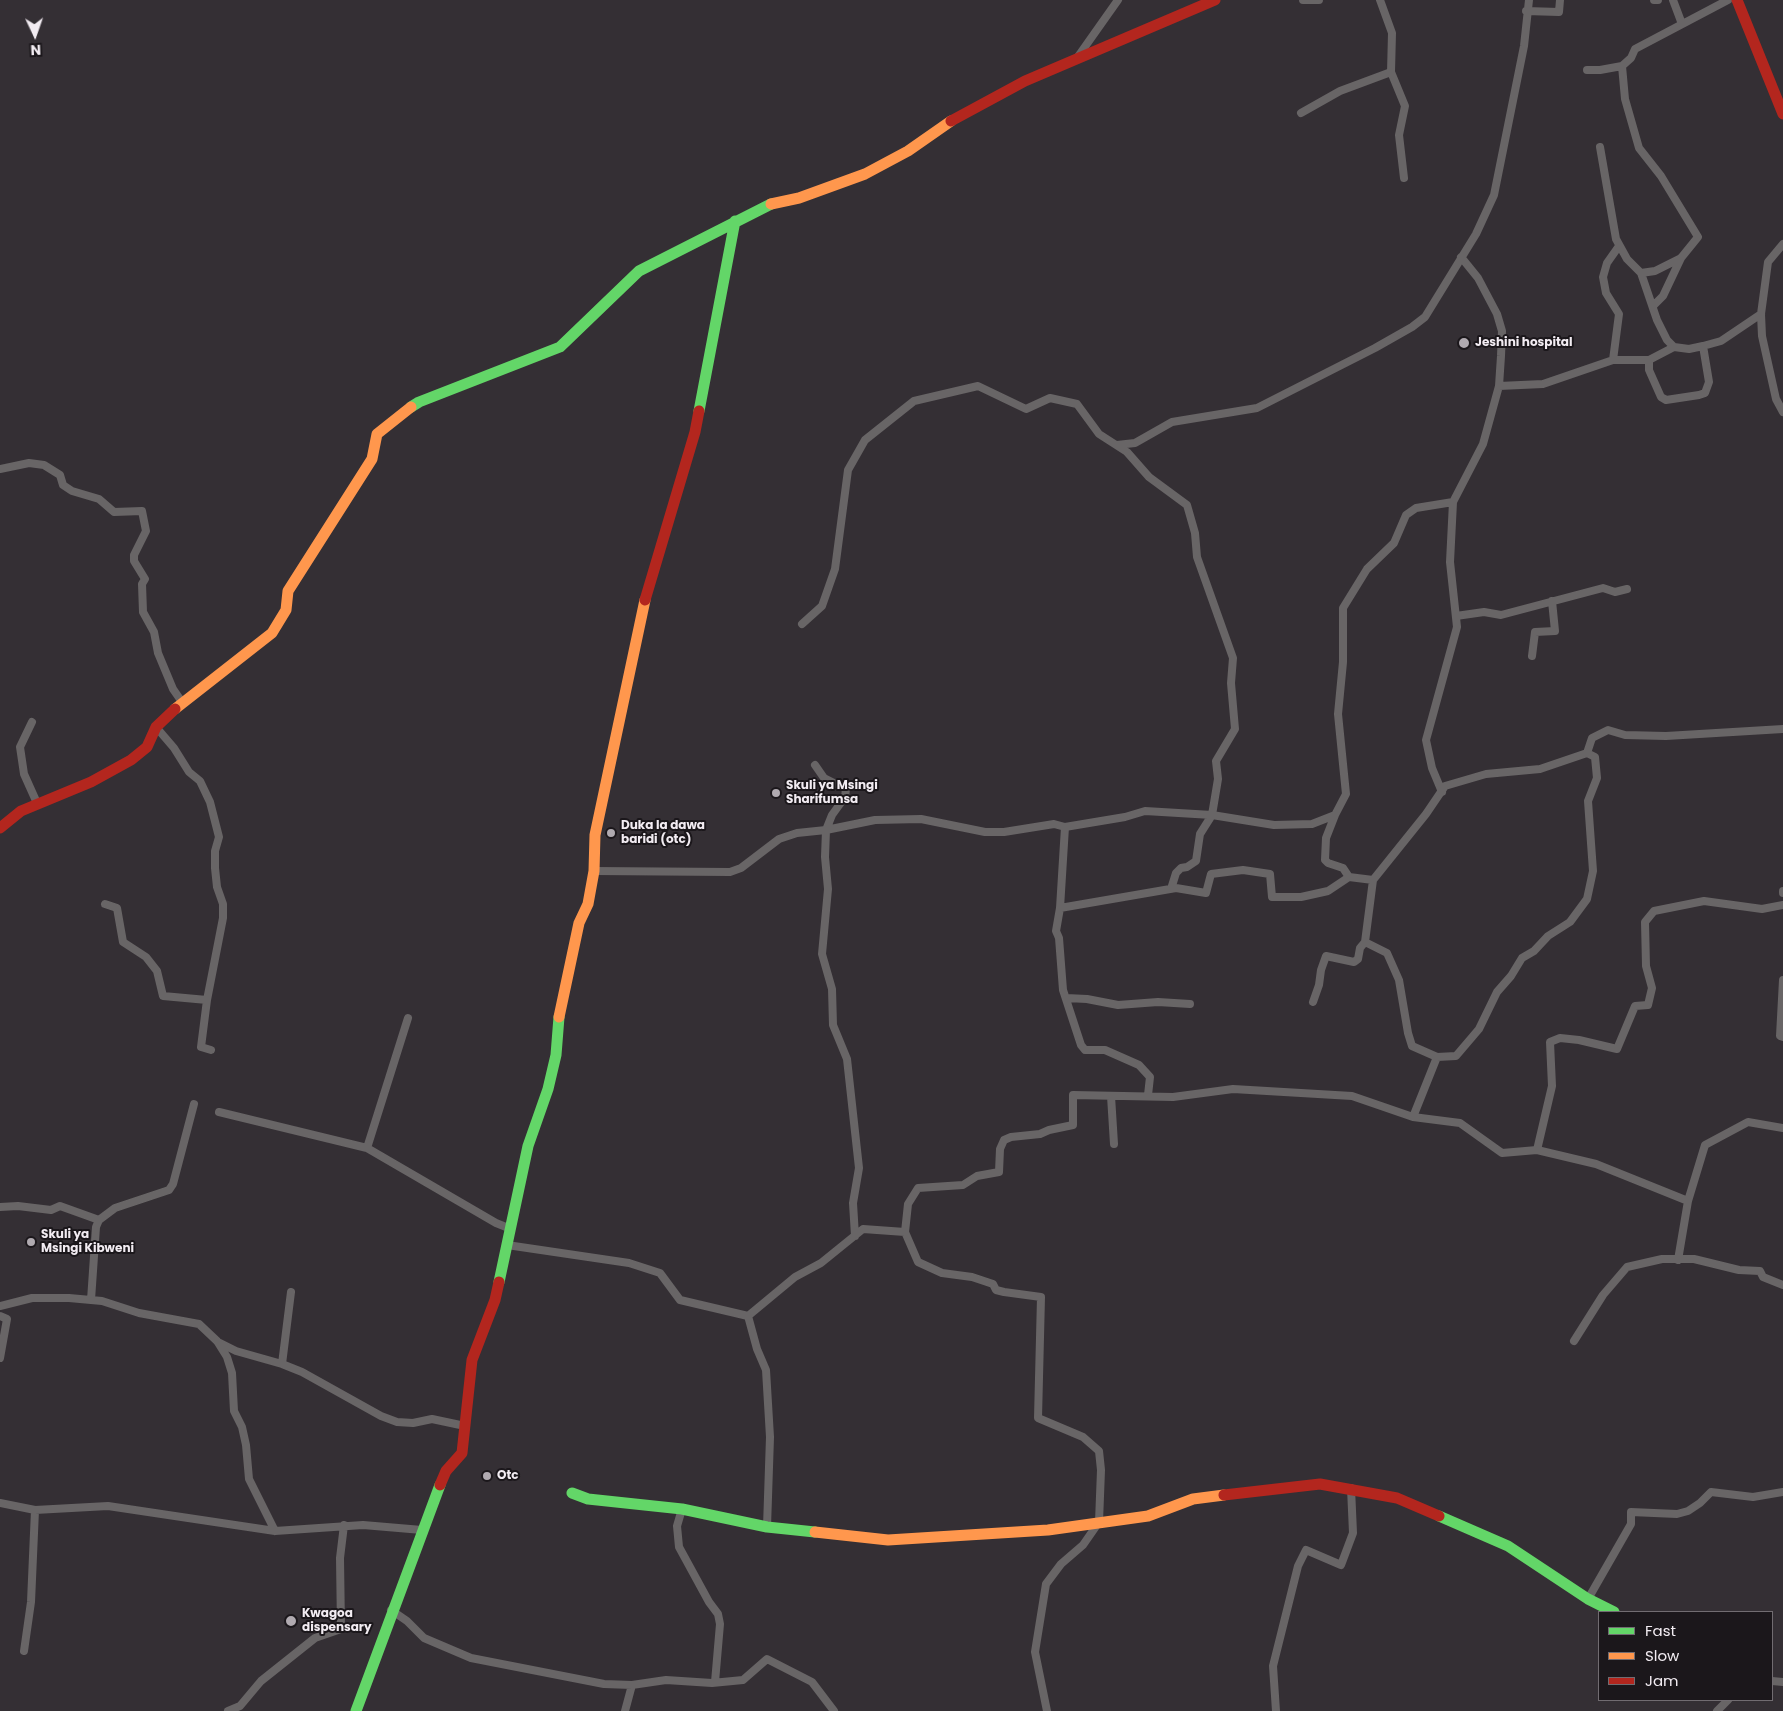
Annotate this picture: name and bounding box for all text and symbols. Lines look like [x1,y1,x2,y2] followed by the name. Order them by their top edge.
[10,10,60,60] north arrow
[30,40,42,60] text: N
[1457,336,1471,350] marker: Jeshini hospital
[1475,336,1572,350] place label: Jeshini hospital
[786,779,878,807] place label: Skuli ya Msingi Sharifumsa
[770,787,782,799] marker: Skuli ya Msingi Sharifumsa
[621,819,705,847] place label: Duka la dawa baridi (otc)
[605,827,617,839] marker: Duka la dawa baridi (otc)
[41,1228,134,1256] place label: Skuli ya Msingi Kibweni
[25,1236,37,1248] marker: Skuli ya Msingi Kibweni
[497,1469,519,1483] place label: Otc
[481,1470,493,1482] marker: Otc
[302,1607,372,1635] place label: Kwagoa dispensary
[1598,1611,1773,1701] legend
[284,1614,298,1628] marker: Kwagoa dispensary
[1645,1620,1676,1641] text: Fast
[1645,1645,1679,1666] text: Slow
[1645,1670,1679,1691] text: Jam

